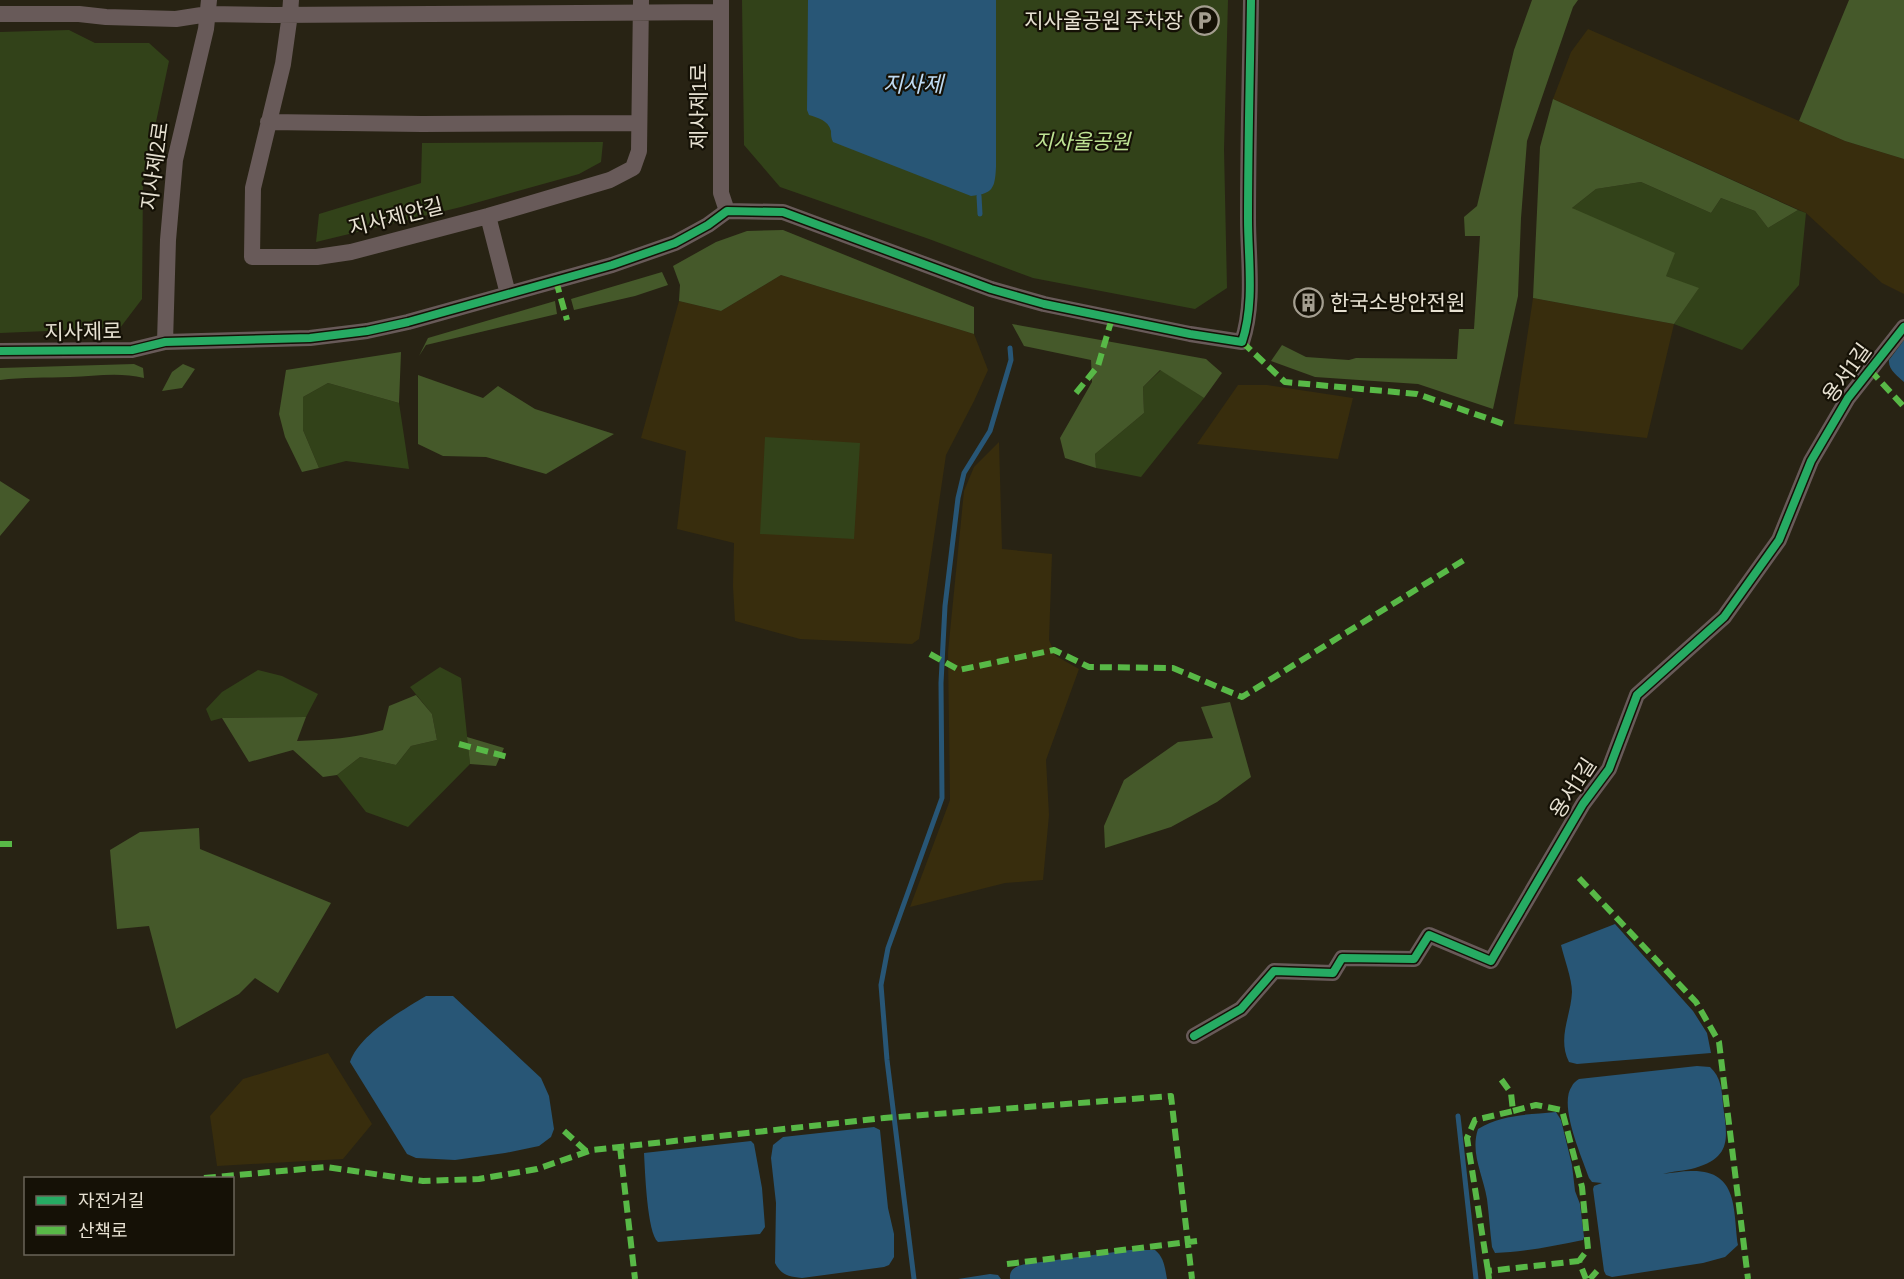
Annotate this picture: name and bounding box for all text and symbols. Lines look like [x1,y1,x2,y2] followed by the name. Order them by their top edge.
[1188,5,1220,37] parking icon: 지사울공원 주차장
[1024,8,1183,34] place label: 지사울공원 주차장
[686,63,712,149] street label: 제사제1로
[883,71,946,98] water label: 지사제
[136,120,174,212] street label: 지사제2로
[1034,129,1132,155] park label: 지사울공원
[346,193,446,241] street label: 지사제안길
[1293,287,1325,319] building icon: 한국소방안전원
[1330,290,1465,316] place label: 한국소방안전원
[44,318,122,346] street label: 지사제로
[1817,338,1877,408] street label: 용서1길
[1544,753,1602,823] street label: 용서1길
[24,1177,234,1255] legend
[78,1190,144,1212] text: 자전거길
[78,1220,128,1242] text: 산책로

